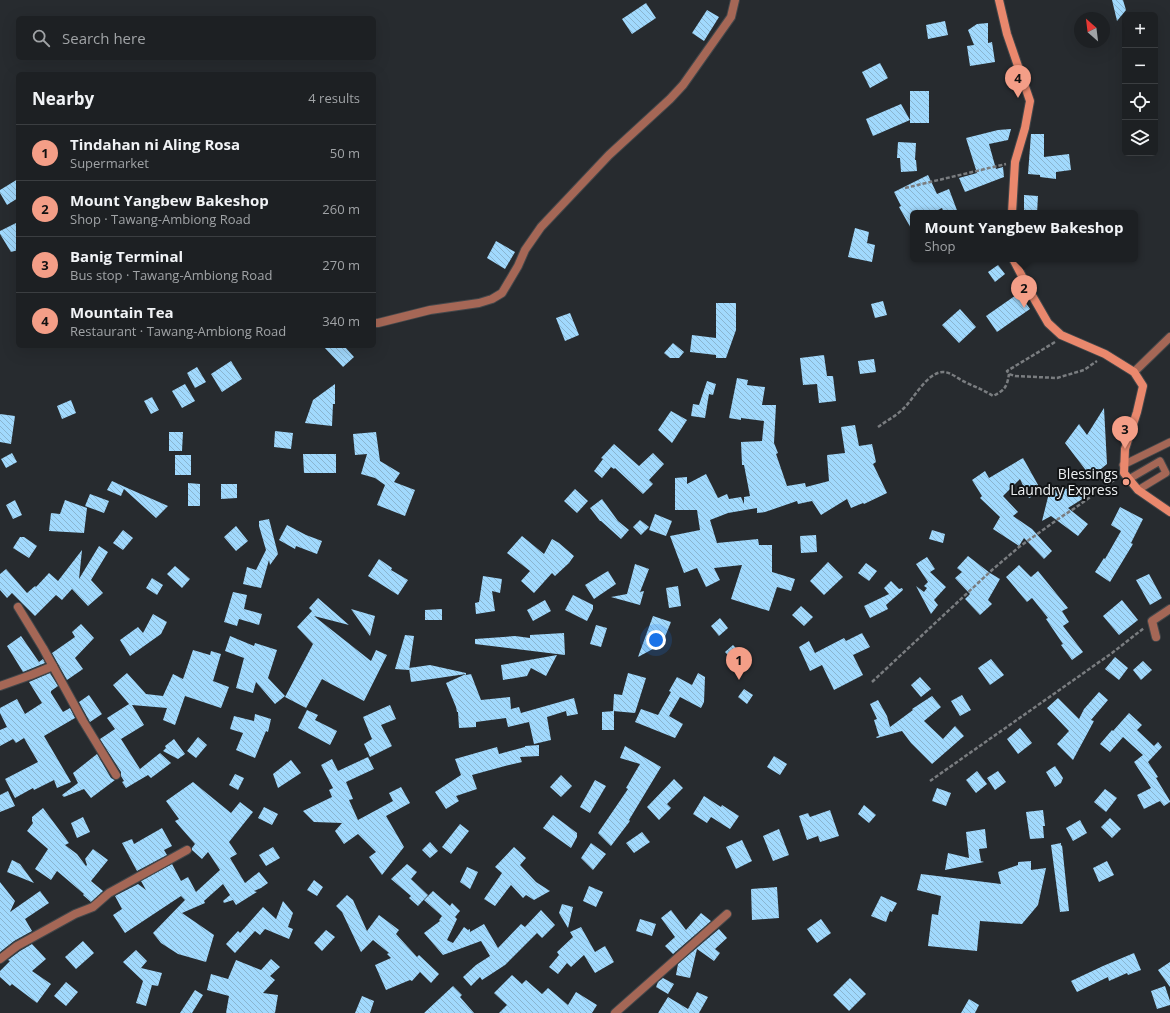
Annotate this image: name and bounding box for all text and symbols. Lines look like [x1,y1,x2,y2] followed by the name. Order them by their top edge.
[1074,12,1110,48] north arrow
[1122,12,1158,156] map controls
[1122,12,1158,48] button: +
[16,16,376,60] search box
[30,27,52,49] icon: search
[62,28,146,48] text: Search here
[1122,48,1158,84] button: −
[1005,65,1031,98] pin: 4
[1122,84,1158,120] button: locate
[32,87,94,110] text: Nearby
[308,89,360,107] text: 4 results
[1122,120,1158,156] button: layers
[70,134,240,154] text: Tindahan ni Aling Rosa
[41,144,49,162] text: 1
[330,144,360,162] text: 50 m
[70,154,149,172] text: Supermarket
[70,190,269,210] text: Mount Yangbew Bakeshop
[41,200,49,218] text: 2
[322,200,360,218] text: 260 m
[70,210,251,228] text: Shop · Tawang-Ambiong Road
[910,210,1138,262] popup
[925,217,1123,237] text: Mount Yangbew Bakeshop
[925,237,955,255] text: Shop
[70,246,183,266] text: Banig Terminal
[41,256,49,274] text: 3
[322,256,360,274] text: 270 m
[70,266,272,284] text: Bus stop · Tawang-Ambiong Road
[1011,275,1037,308] pin: 2
[70,302,174,322] text: Mountain Tea
[41,312,49,330] text: 4
[322,312,360,330] text: 340 m
[70,322,286,340] text: Restaurant · Tawang-Ambiong Road
[1112,416,1138,449] pin: 3
[1010,464,1118,499] place label: Blessings Laundry Express
[1121,477,1131,487] marker: Blessings Laundry Express
[646,630,666,650] your location
[726,647,752,680] pin: 1

